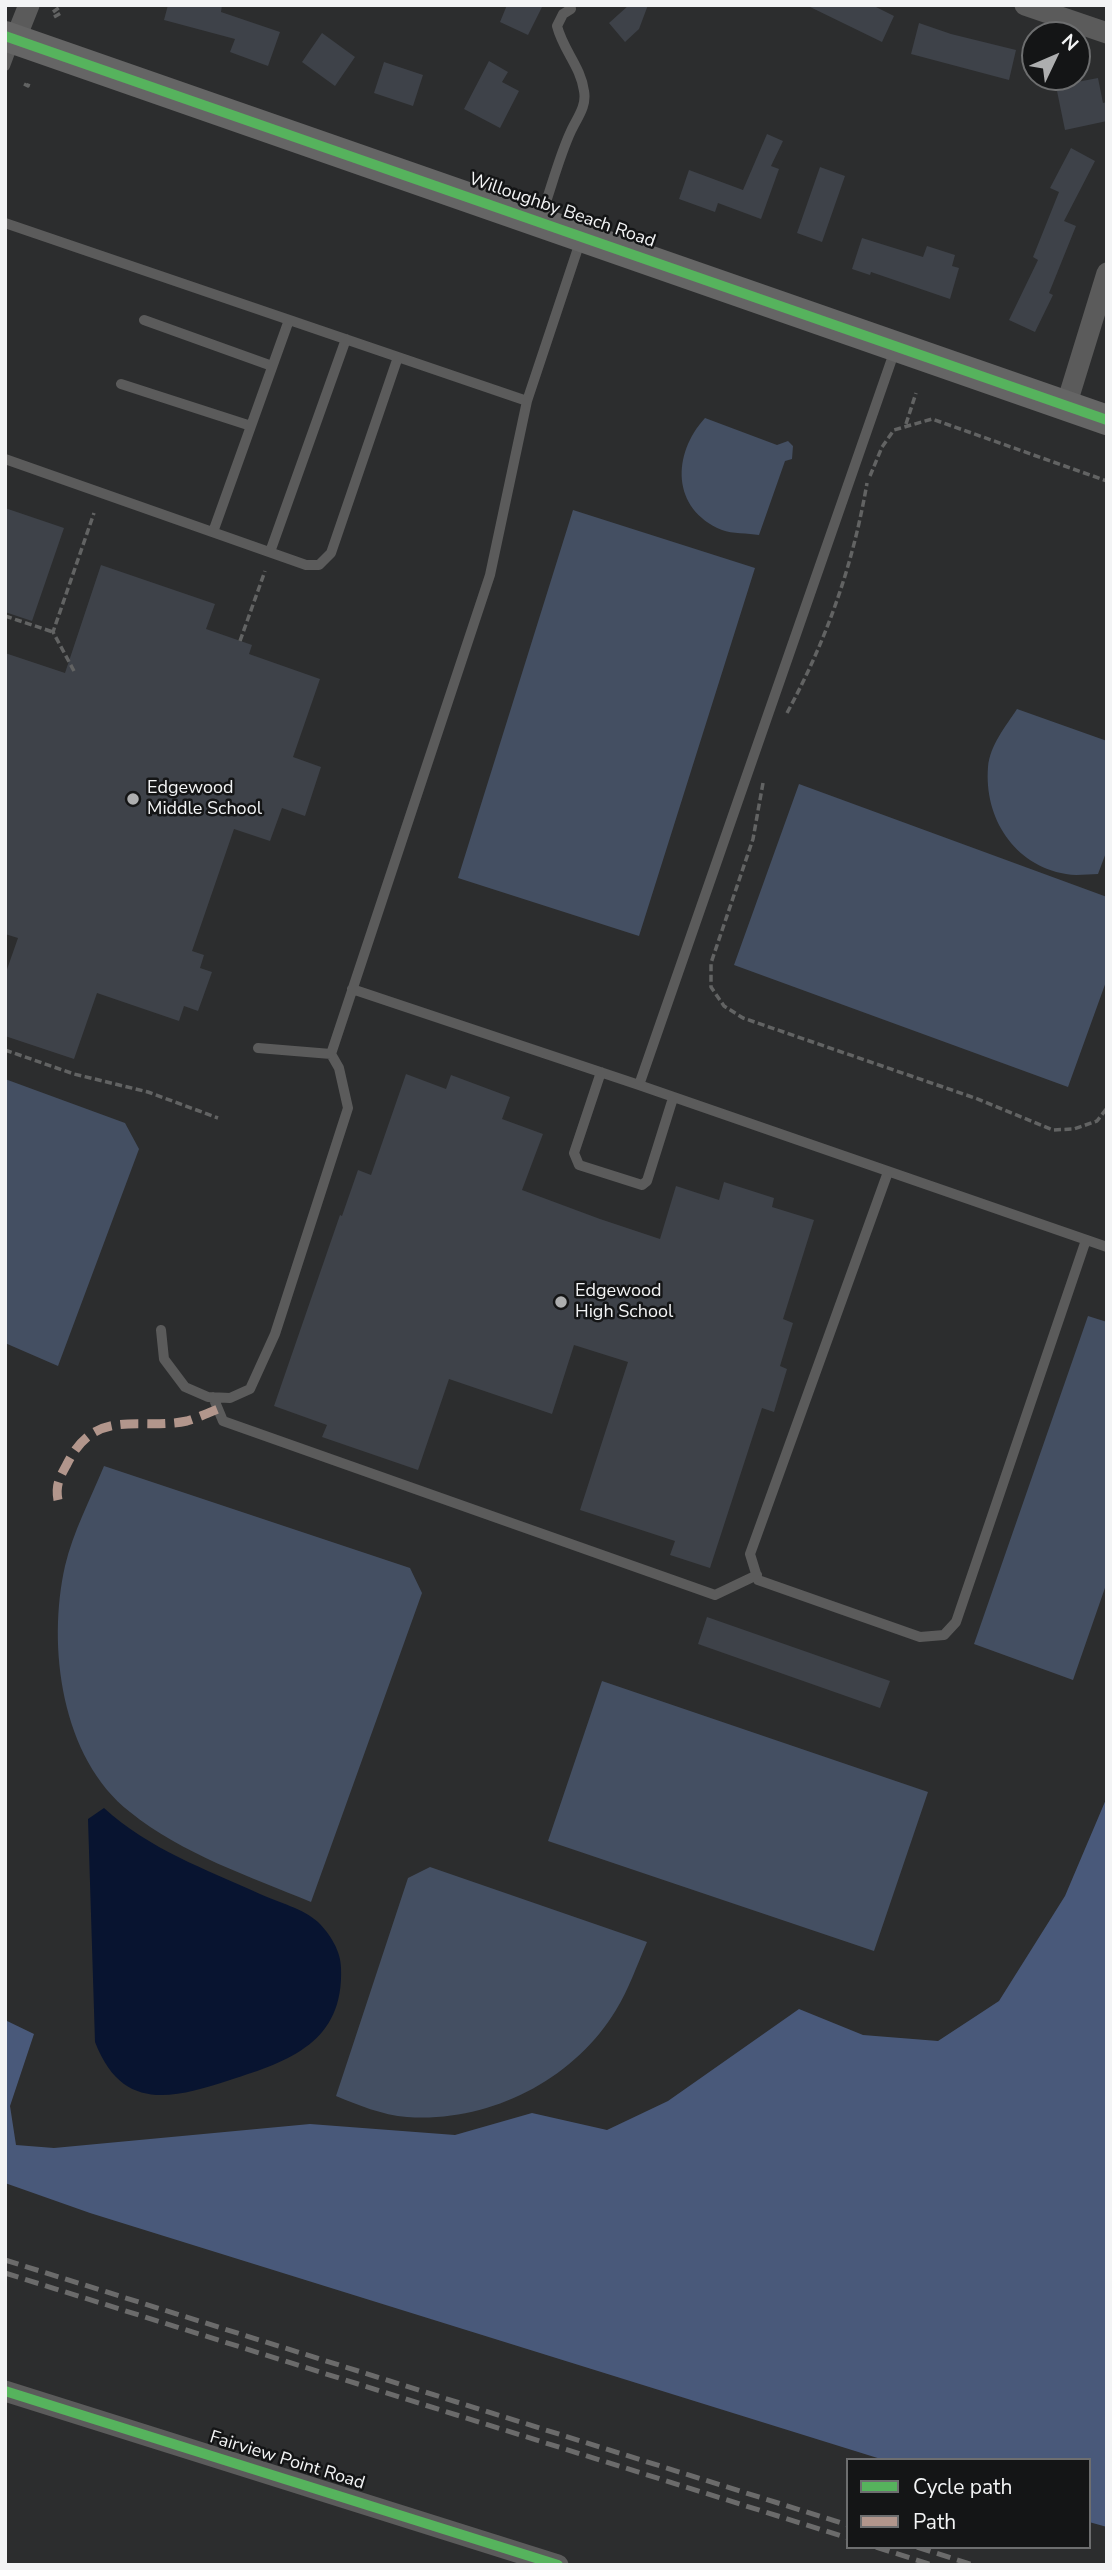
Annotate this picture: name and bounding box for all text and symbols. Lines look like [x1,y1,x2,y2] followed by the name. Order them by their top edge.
[1021,21,1091,91] north arrow
[1055,29,1084,57] text: N
[466,169,658,253] street label: Willoughby Beach Road
[147,778,262,820] place label: Edgewood Middle School
[125,791,141,807] marker: Edgewood Middle School
[575,1281,673,1324] place label: Edgewood High School
[553,1294,569,1310] marker: Edgewood High School
[207,2427,367,2495] street label: Fairview Point Road
[846,2458,1091,2549] legend
[913,2473,1012,2501] text: Cycle path
[913,2508,956,2536] text: Path

